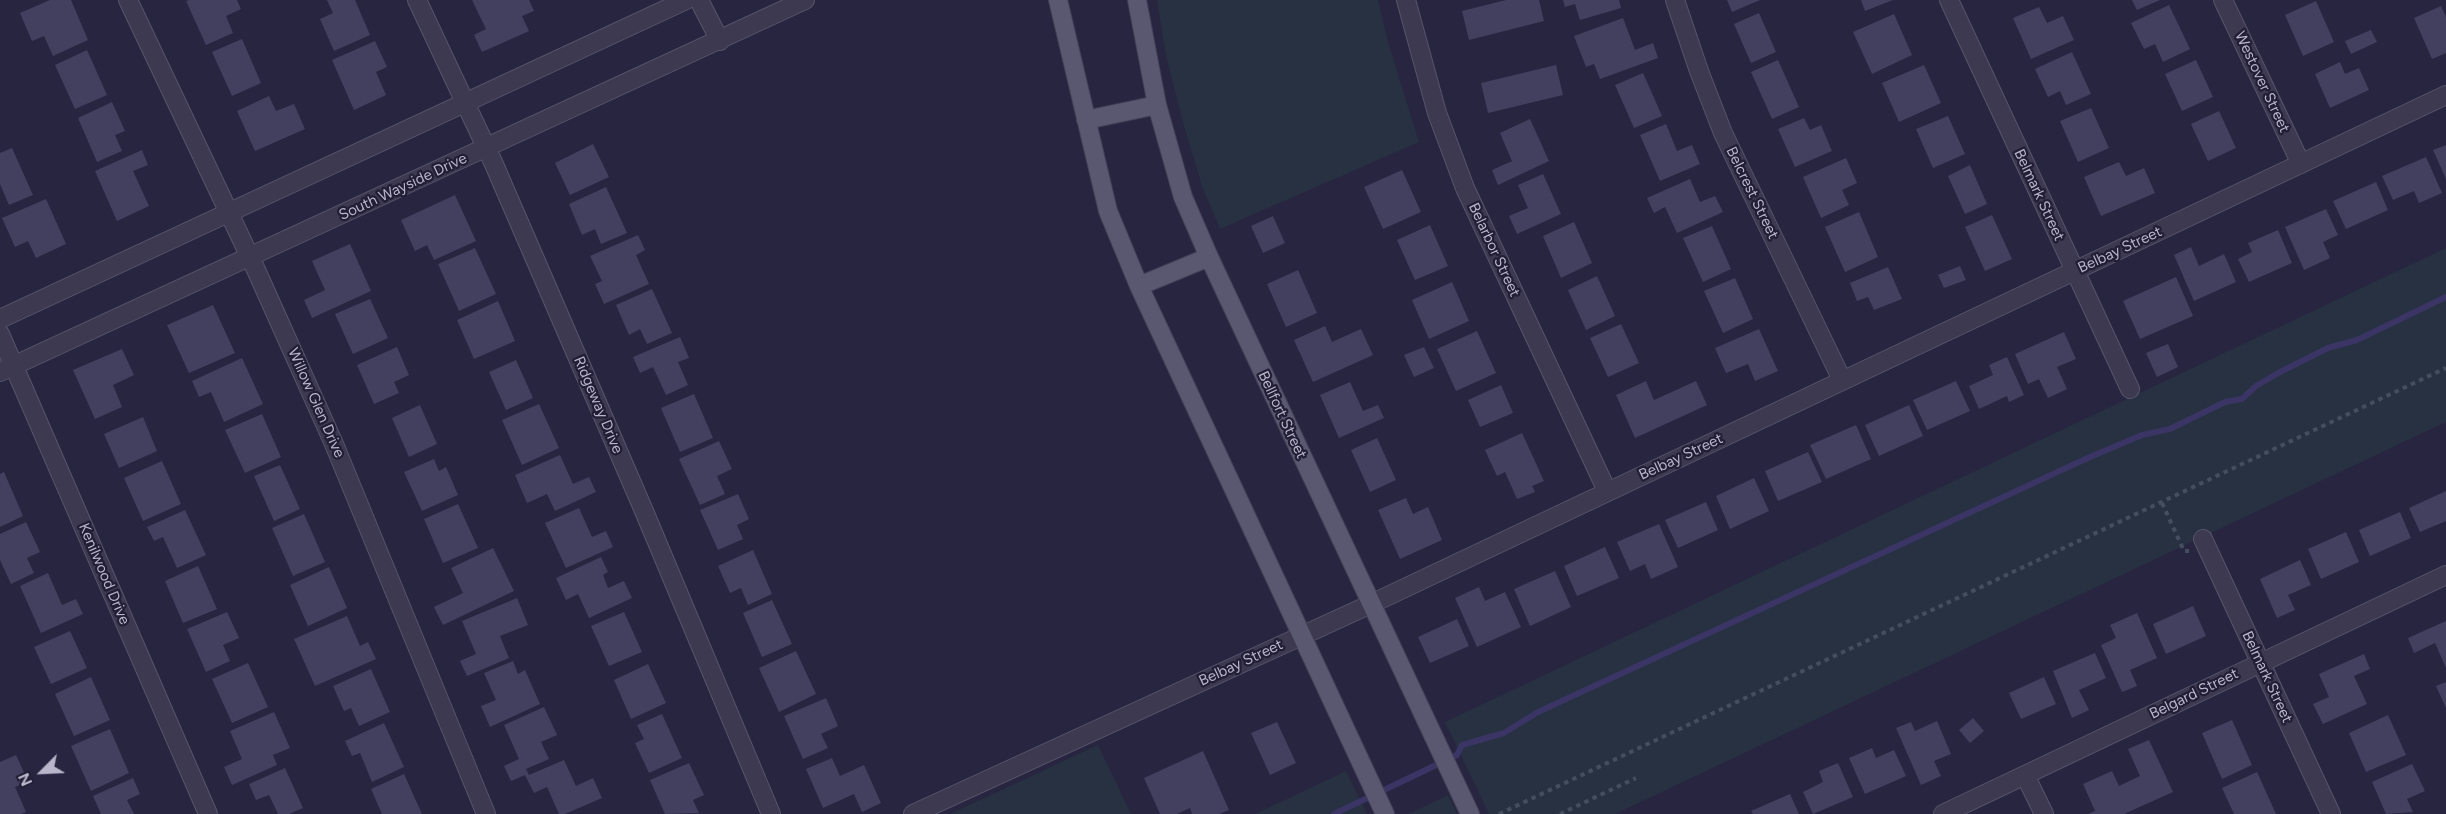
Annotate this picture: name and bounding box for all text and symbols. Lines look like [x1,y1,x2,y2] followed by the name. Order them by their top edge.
[2231,28,2293,136] street label: Westover Street
[1722,144,1782,242] street label: Belcrest Street
[2010,146,2068,244] street label: Belmark Street
[336,149,470,225] street label: South Wayside Drive
[1464,200,1524,300] street label: Belarbor Street
[2075,223,2165,277] street label: Belbay Street
[284,345,348,461] street label: Willow Glen Drive
[569,354,627,456] street label: Ridgeway Drive
[1254,368,1310,462] street label: Bellfort Street
[1636,430,1726,484] street label: Belbay Street
[75,521,133,627] street label: Kenilwood Drive
[2238,628,2296,726] street label: Belmark Street
[1196,636,1286,690] street label: Belbay Street
[2147,665,2241,723] street label: Belgard Street
[12,742,72,802] north arrow
[14,770,36,789] text: N

